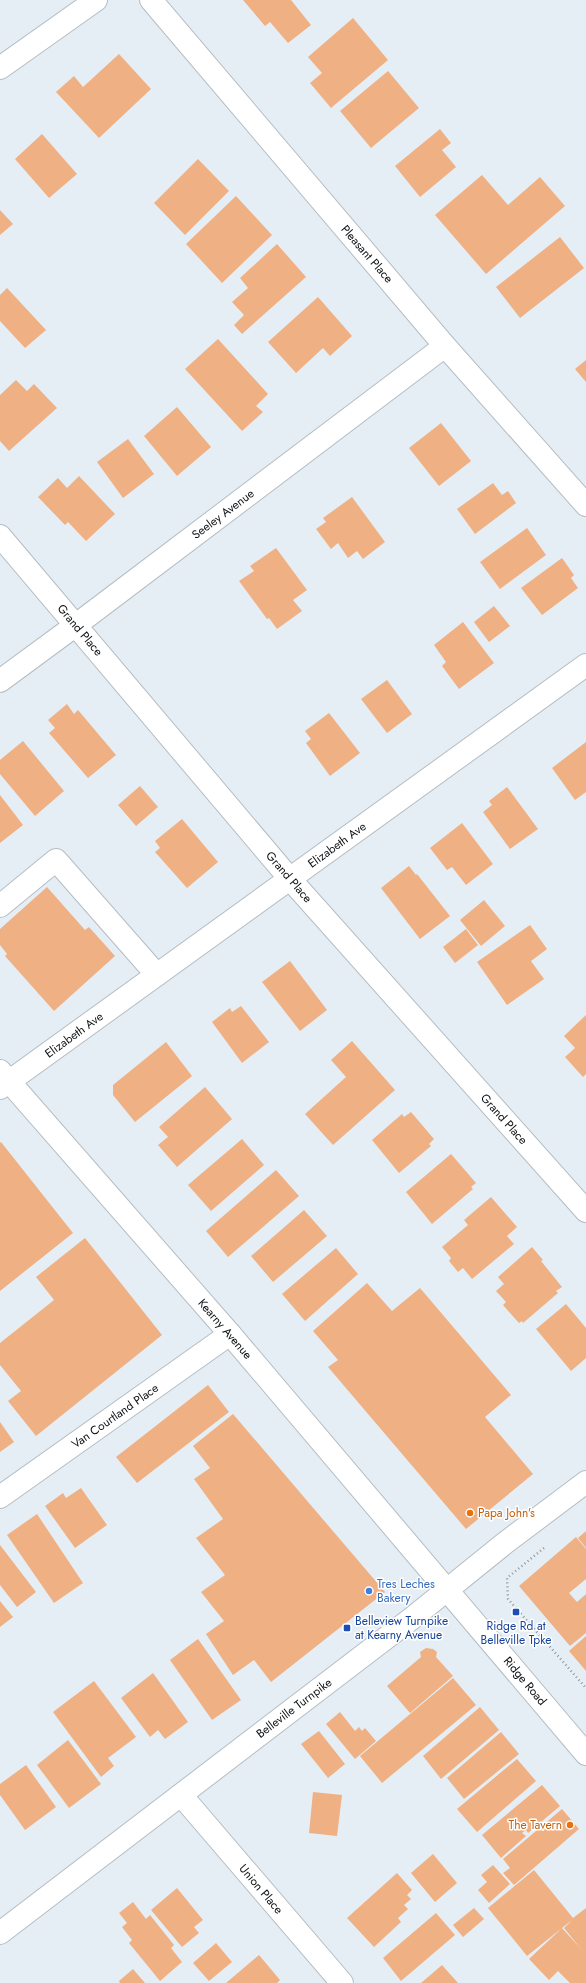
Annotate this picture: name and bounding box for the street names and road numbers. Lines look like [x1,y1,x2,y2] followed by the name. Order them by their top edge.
[337,221,397,287] street label: Pleasant Place
[188,485,258,543] street label: Seeley Avenue
[53,600,107,660] street label: Grand Place
[304,818,370,872] street label: Elizabeth Ave
[262,847,316,907] street label: Grand Place
[41,1008,107,1062] street label: Elizabeth Ave
[476,1090,532,1148] street label: Grand Place
[194,1295,256,1363] street label: Kearny Avenue
[68,1379,162,1453] street label: Van Courtland Place
[499,1653,551,1709] street label: Ridge Road
[252,1674,336,1742] street label: Belleville Turnpike
[235,1860,287,1918] street label: Union Place

